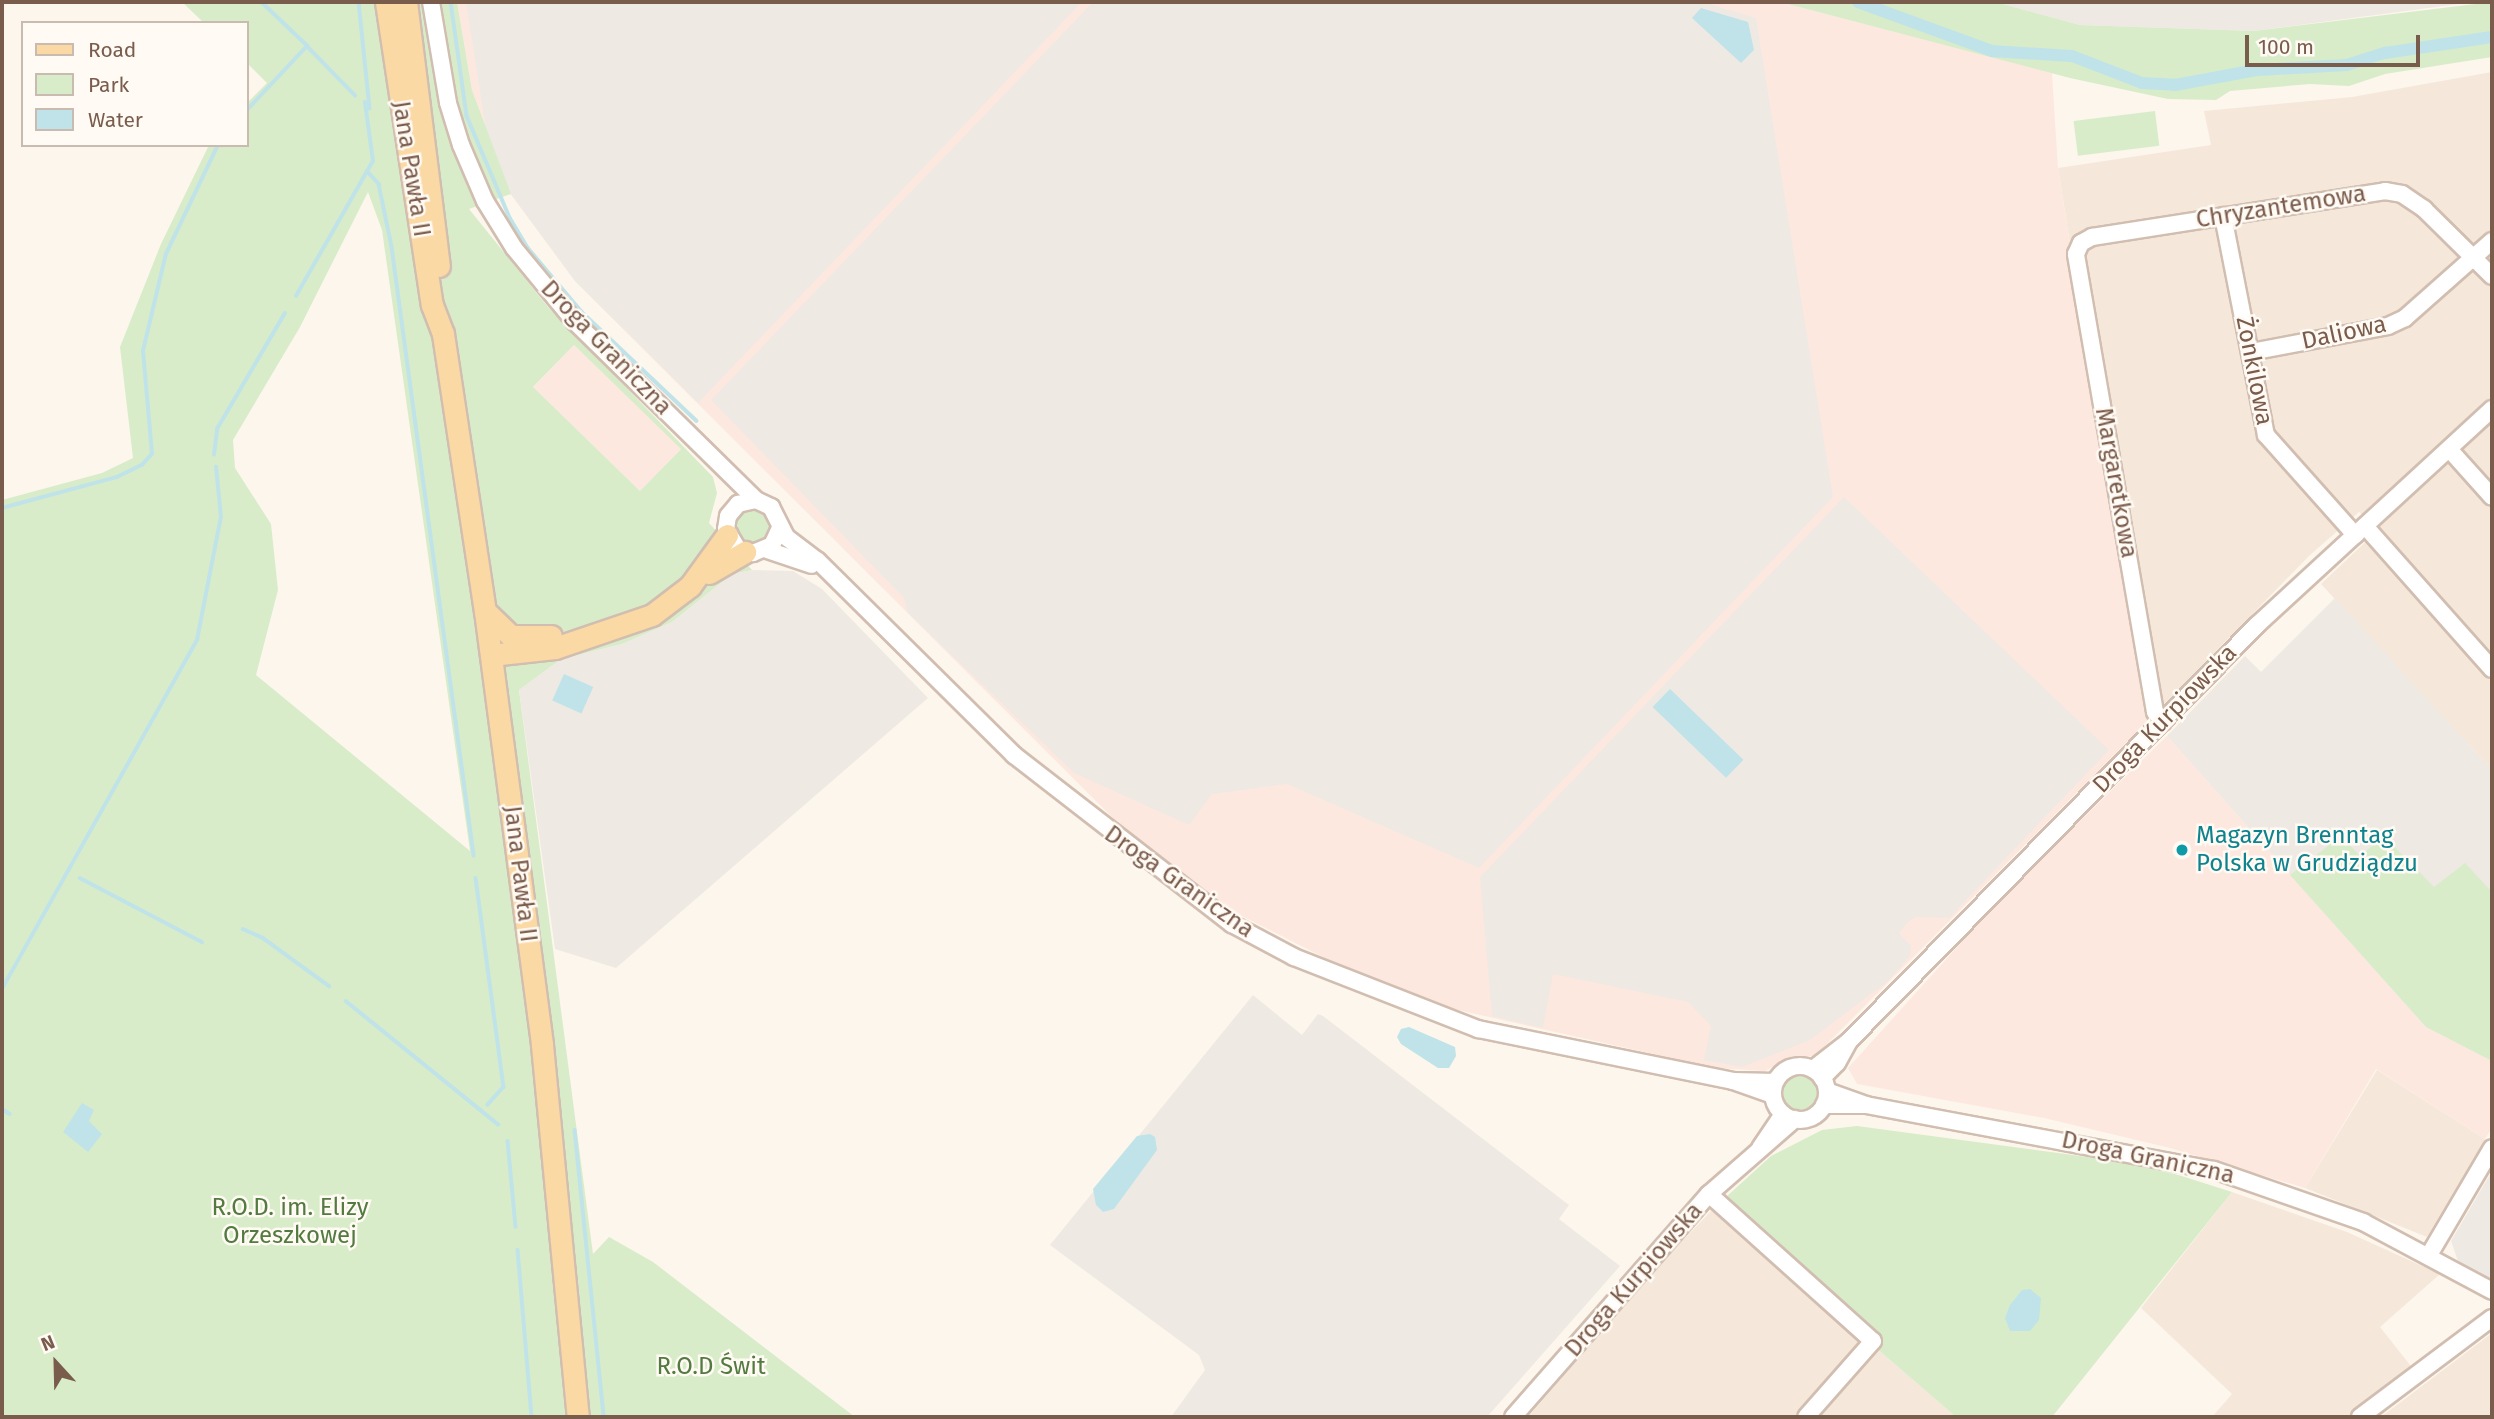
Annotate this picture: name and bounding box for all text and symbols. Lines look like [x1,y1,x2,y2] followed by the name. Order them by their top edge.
[21,21,248,147] legend
[2249,21,2424,65] scale bar
[2258,34,2314,60] text: 100 m
[88,37,136,63] text: Road
[88,72,129,98] text: Park
[386,99,436,239] street label: Jana Pawła II
[88,107,143,133] text: Water
[2194,179,2368,235] street label: Chryzantemowa
[535,275,677,421] street label: Droga Graniczna
[2299,310,2389,356] street label: Daliowa
[2229,314,2279,428] street label: Żonkilowa
[2089,406,2143,560] street label: Margaretkowa
[2087,639,2243,799] street label: Droga Kurpiowska
[497,804,543,944] street label: Jana Pawła II
[1099,820,1259,944] street label: Droga Graniczna
[2196,822,2418,878] place label: Magazyn Brenntag Polska w Grudziądzu
[2174,842,2190,858] marker: Magazyn Brenntag Polska w Grudziądzu
[2059,1126,2237,1190] street label: Droga Graniczna
[211,1194,369,1250] park label: R.O.D. im. Elizy Orzeszkowej
[1559,1197,1709,1363] street label: Droga Kurpiowska
[21,1328,91,1398] north arrow
[38,1330,58,1356] text: N
[656,1353,766,1381] park label: R.O.D Świt

